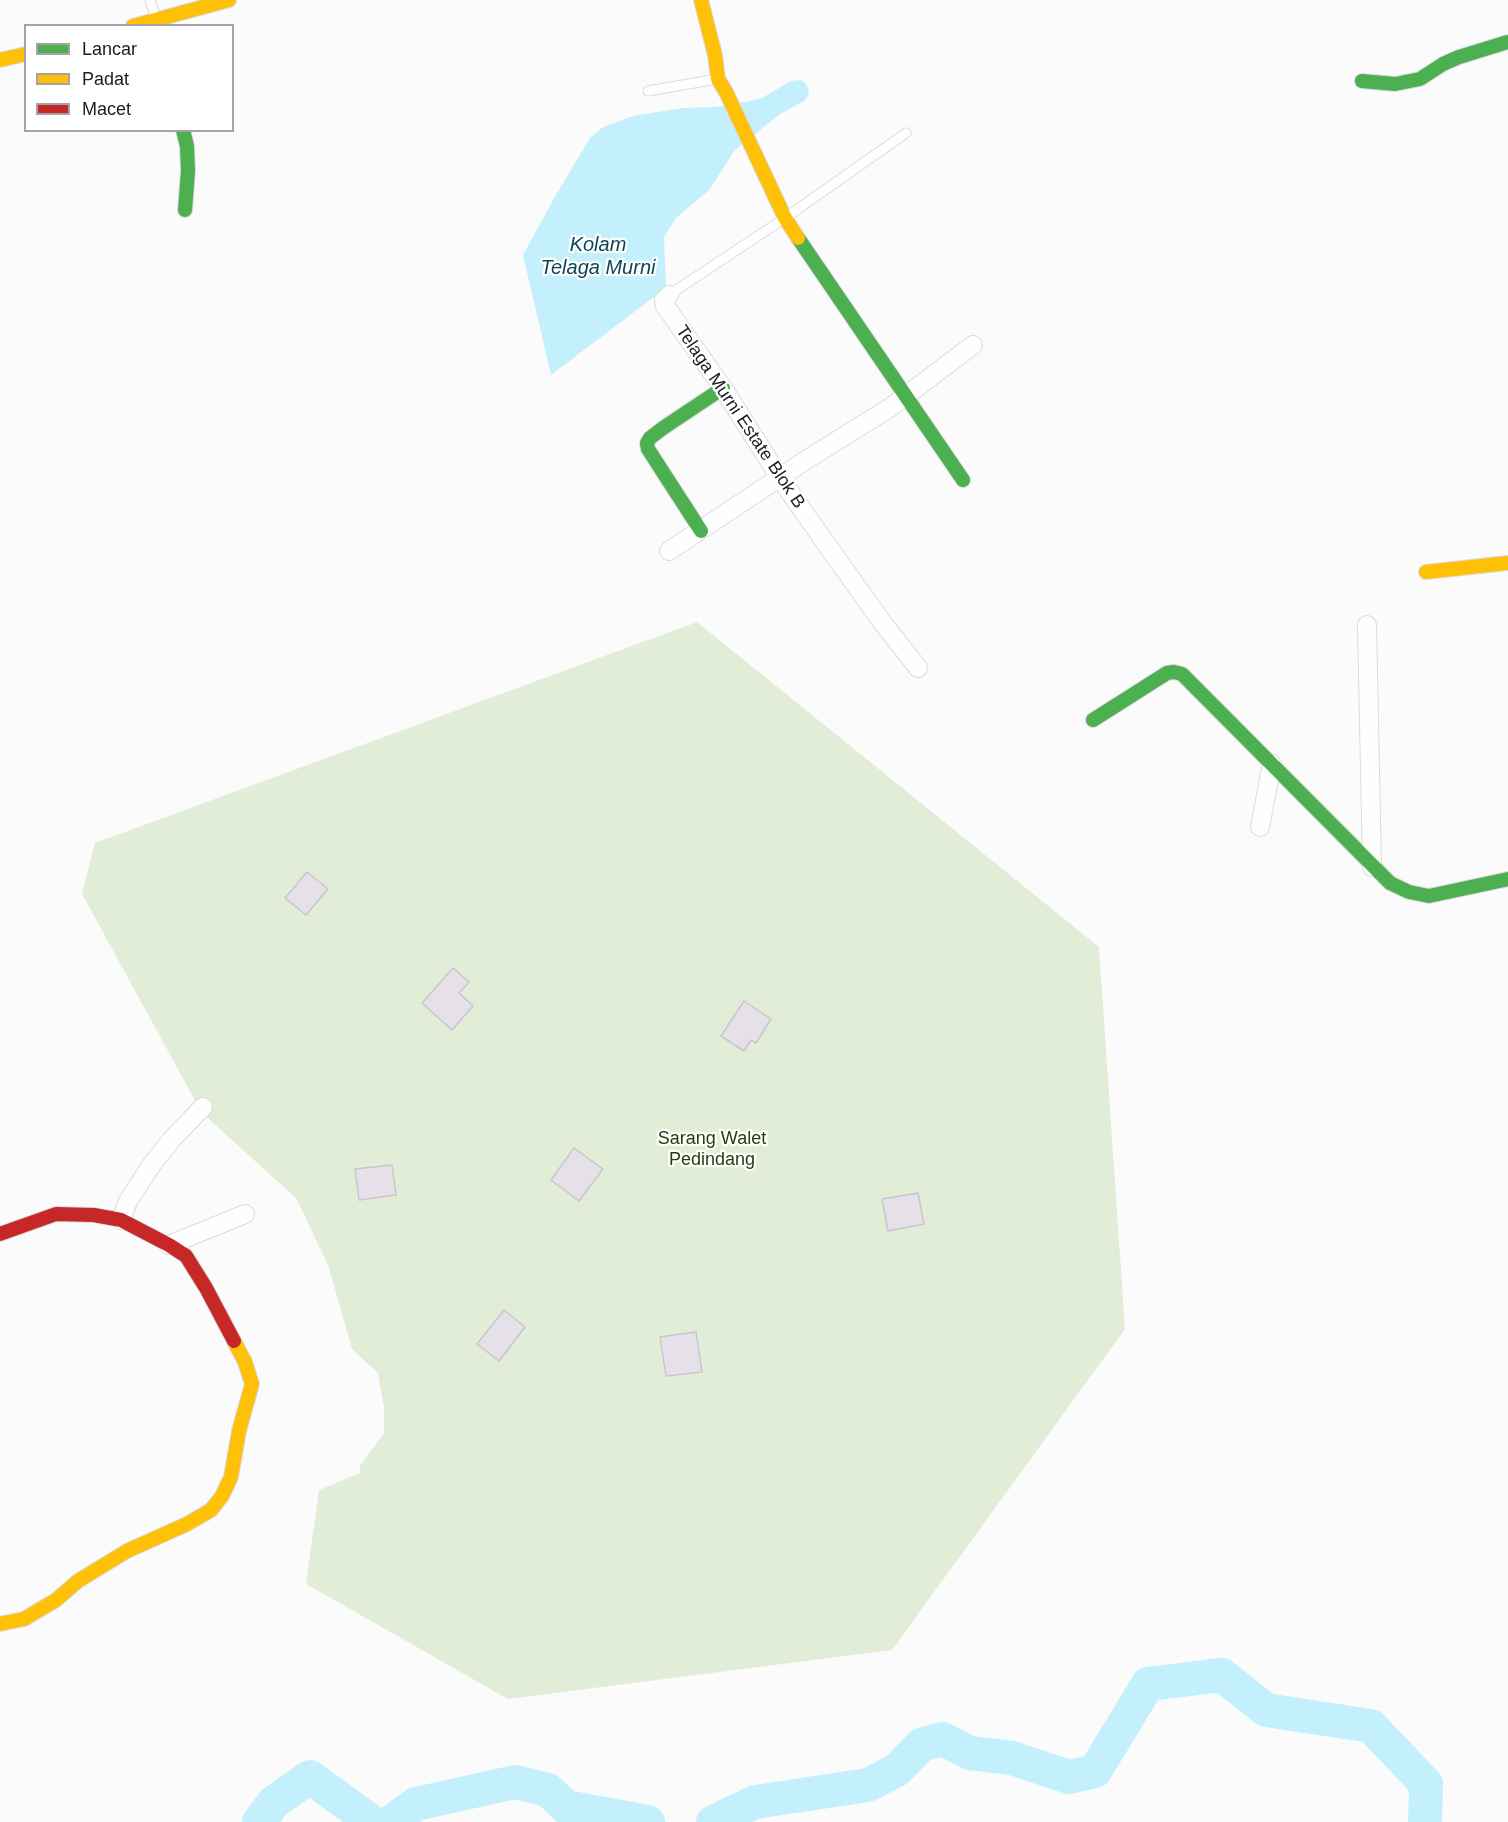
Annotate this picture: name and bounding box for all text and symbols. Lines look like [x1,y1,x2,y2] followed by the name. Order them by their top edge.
[24,24,234,132] legend
[82,39,137,59] text: Lancar
[82,69,129,89] text: Padat
[82,99,131,119] text: Macet
[541,233,655,280] water label: Kolam Telaga Murni
[671,321,809,513] street label: Telaga Murni Estate Blok B
[658,1128,766,1170] park label: Sarang Walet Pedindang

